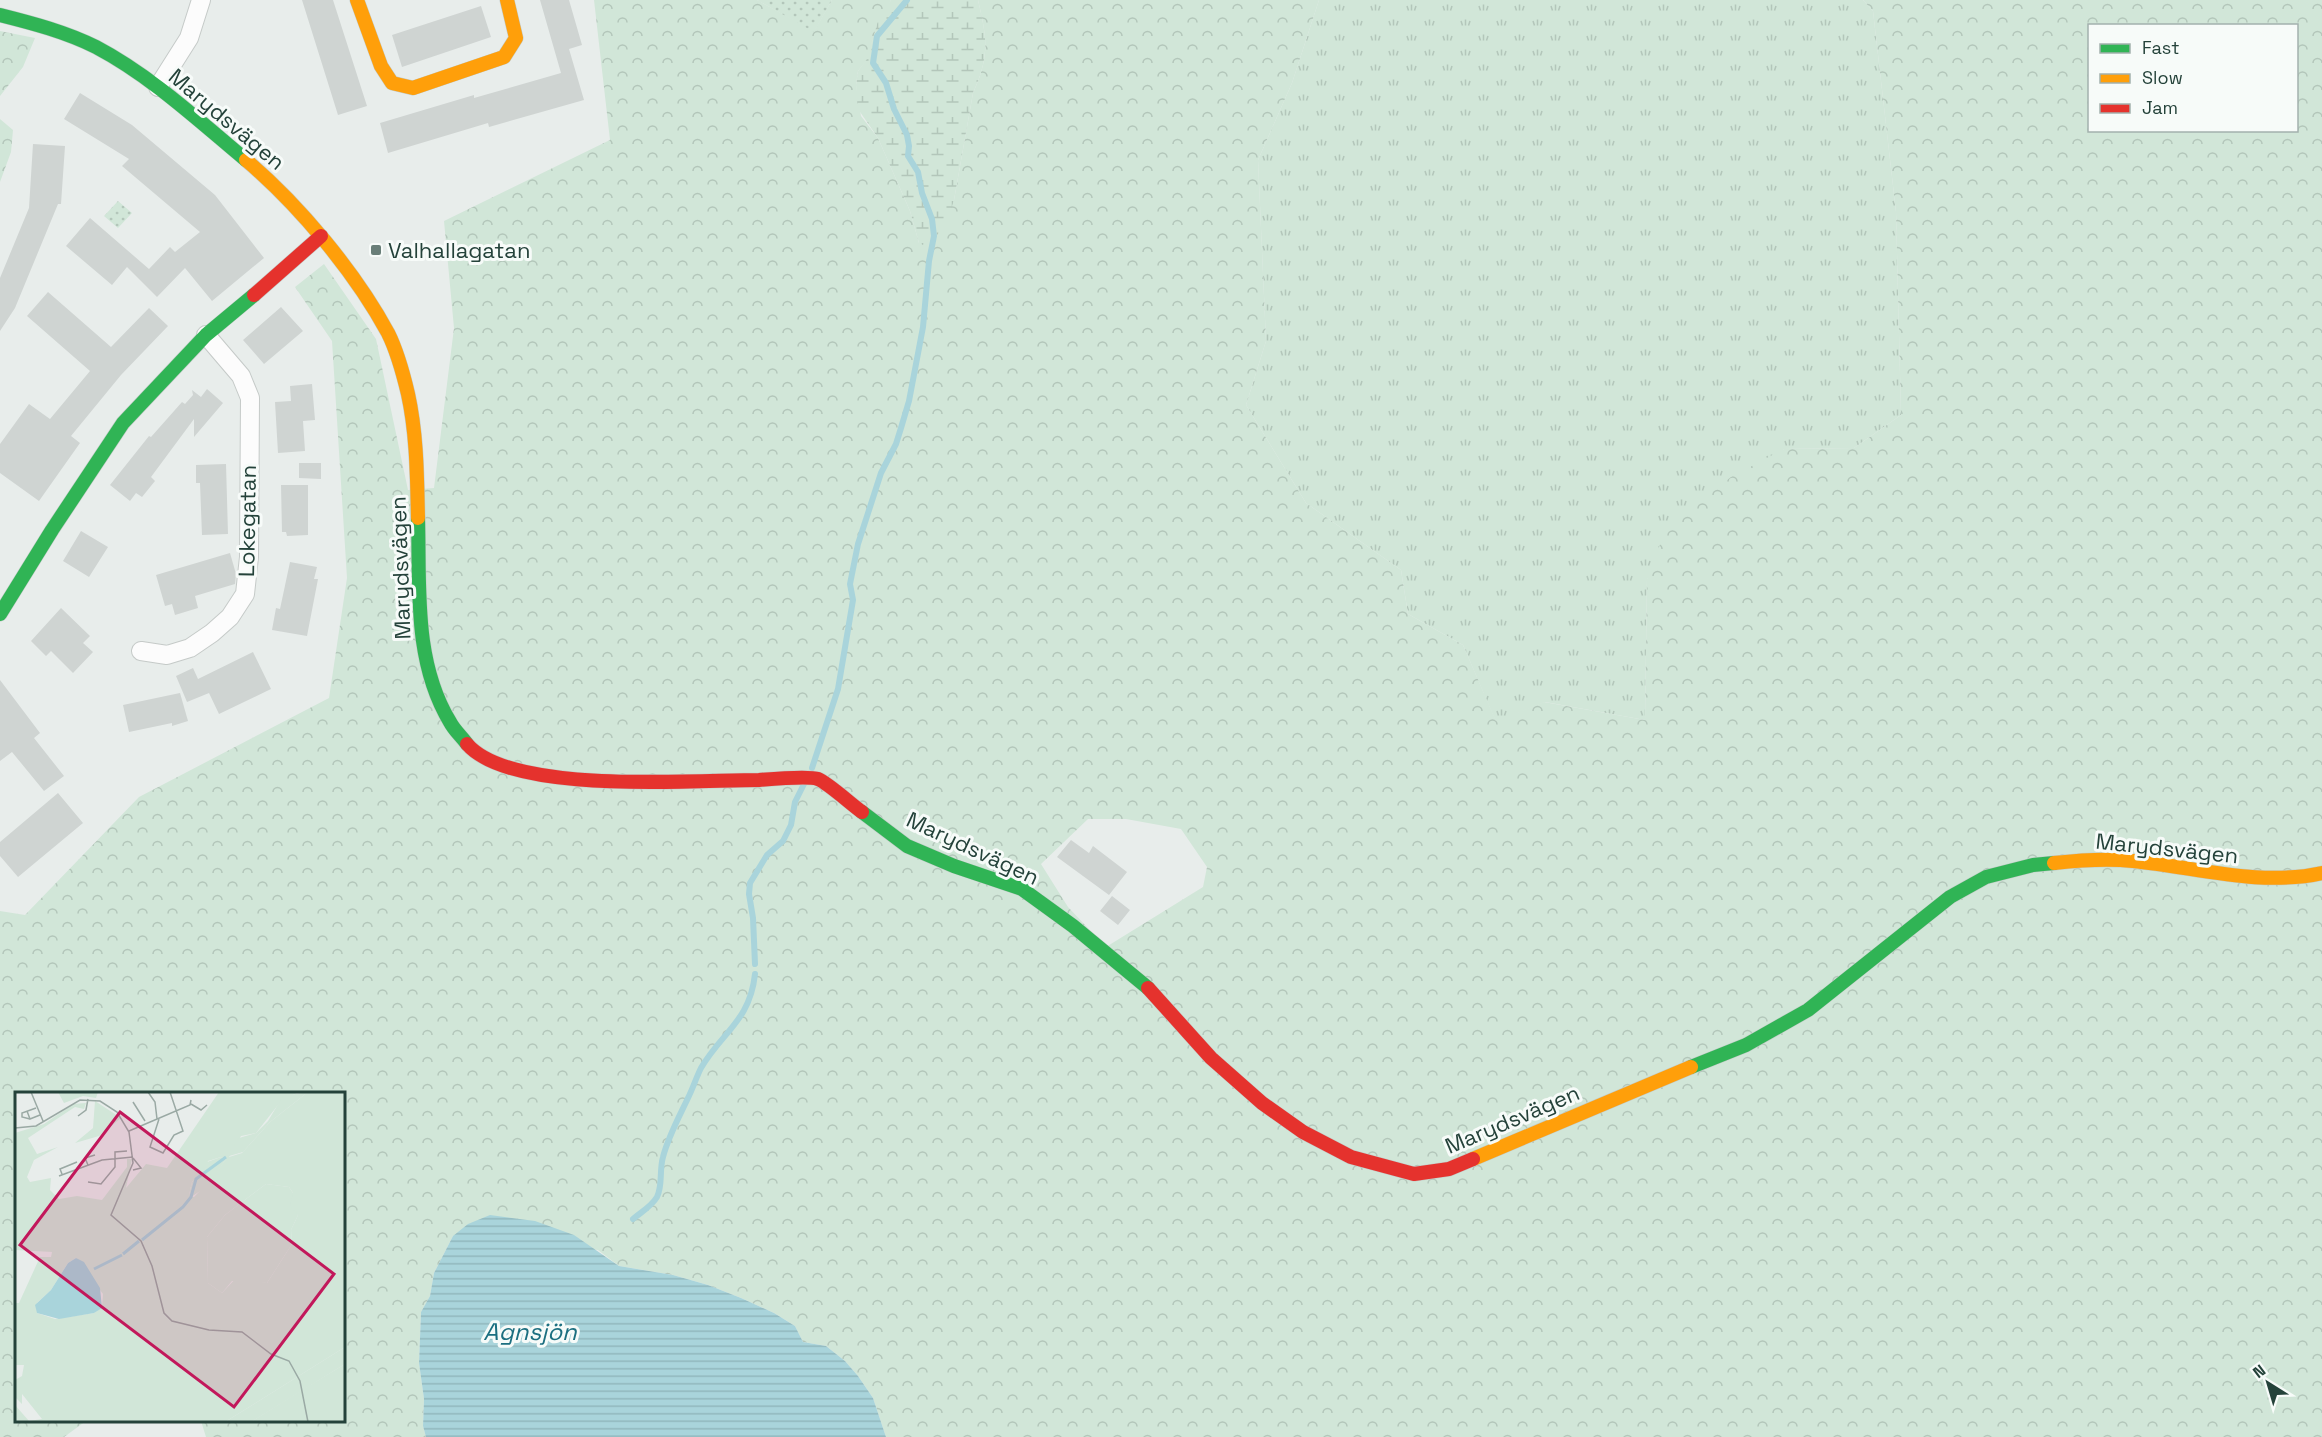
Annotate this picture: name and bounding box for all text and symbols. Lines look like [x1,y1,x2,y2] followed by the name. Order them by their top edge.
[2088,24,2298,132] legend
[2142,36,2179,59] text: Fast
[163,62,291,176] street label: Marydsvägen
[2142,66,2183,89] text: Slow
[2142,96,2178,119] text: Jam
[388,236,530,264] place label: Valhallagatan
[369,243,383,257] marker: Valhallagatan
[232,465,262,577] street label: Lokegatan
[384,496,416,640] street label: Marydsvägen
[902,805,1044,891] street label: Marydsvägen
[2094,827,2240,869] street label: Marydsvägen
[1441,1078,1583,1160] street label: Marydsvägen
[15,1092,345,1422] inset map
[483,1316,578,1347] water label: Agnsjön
[2238,1353,2298,1413] north arrow
[2249,1360,2270,1383] text: N

